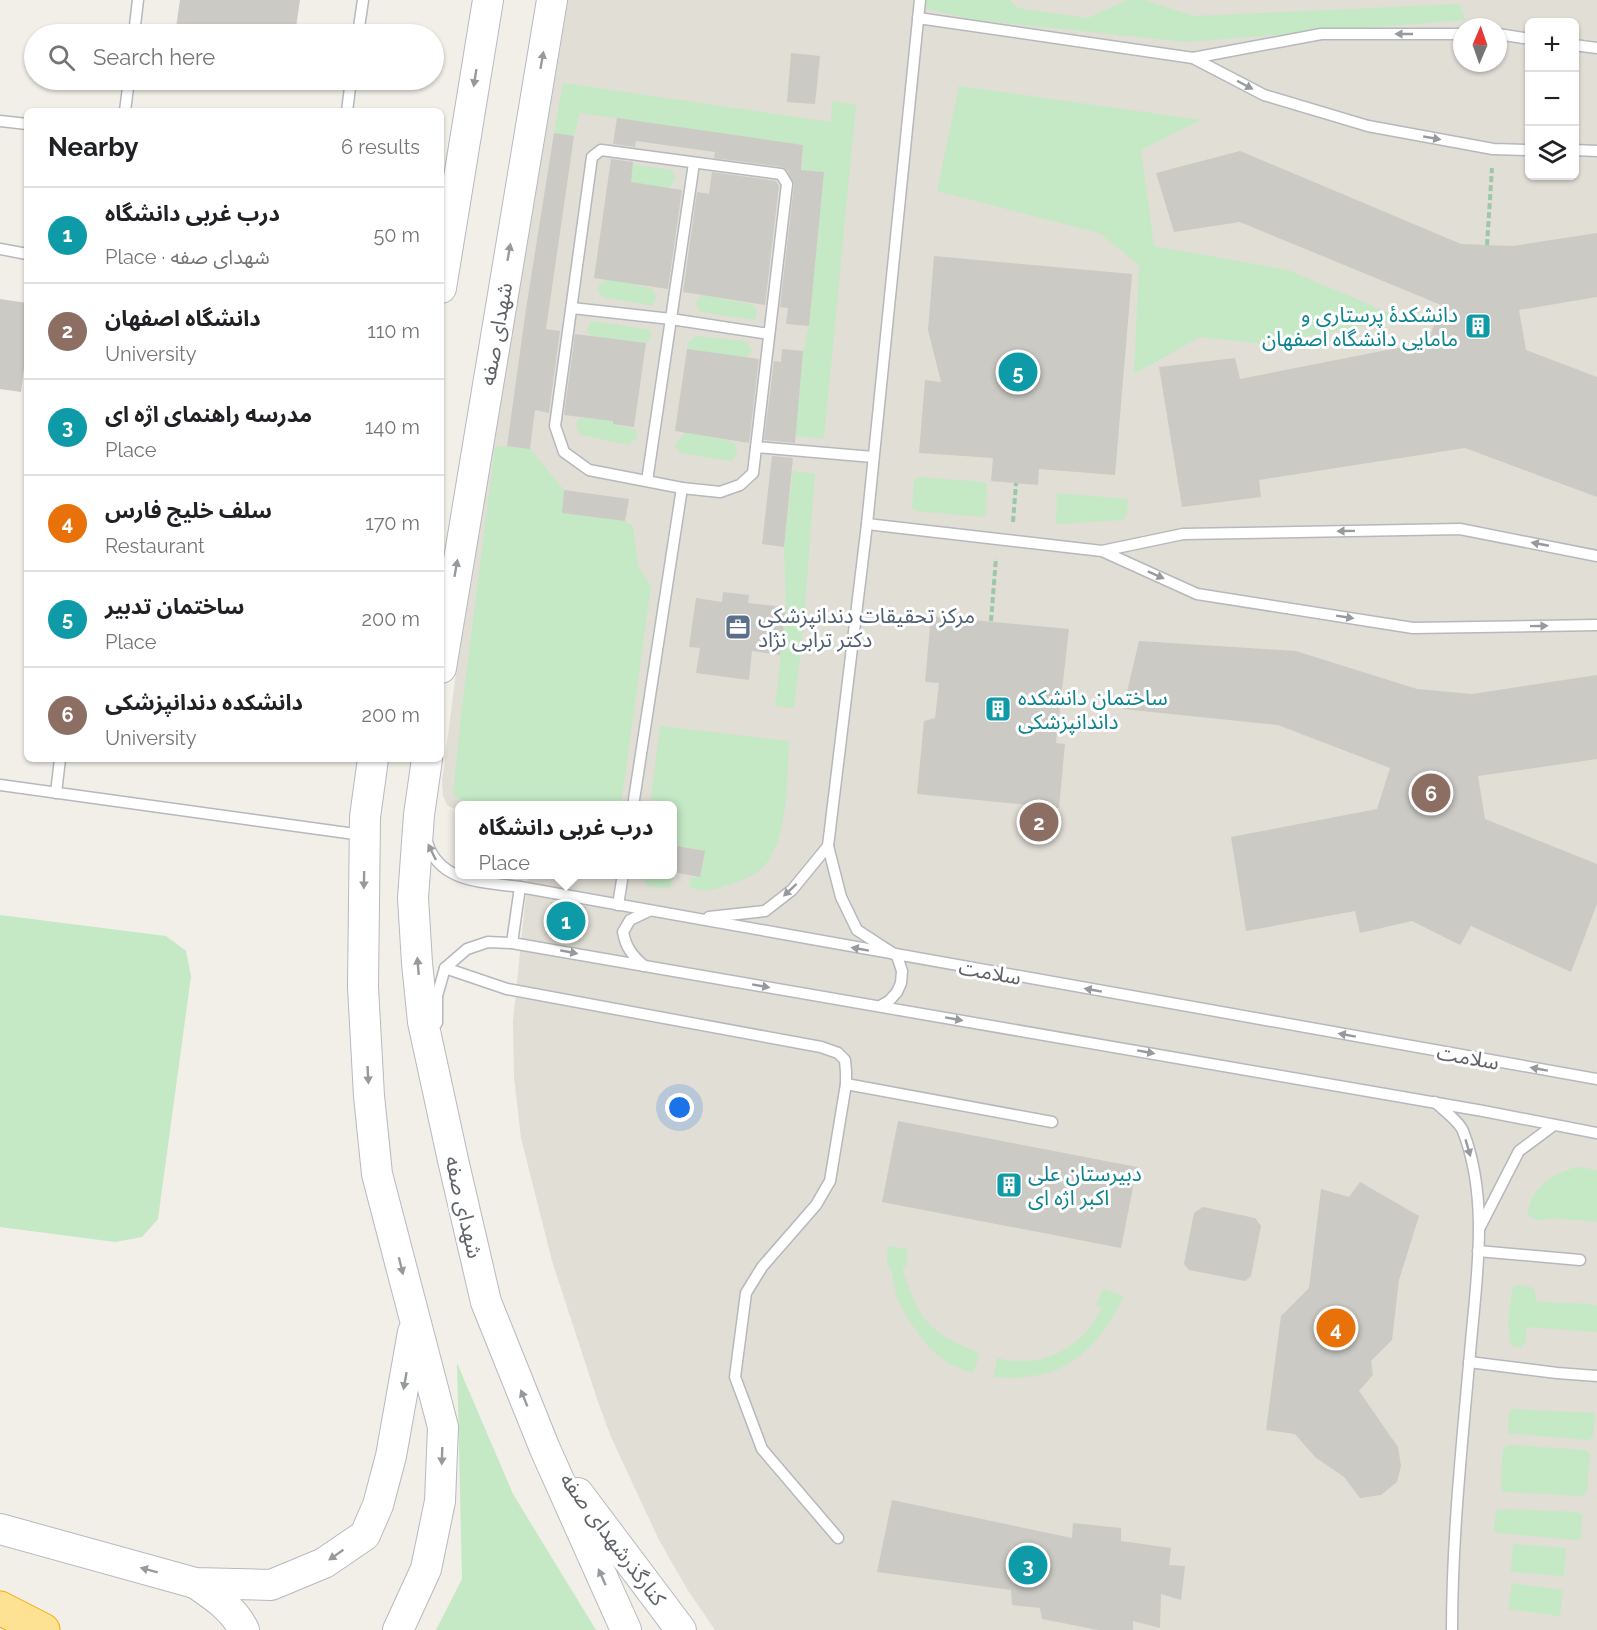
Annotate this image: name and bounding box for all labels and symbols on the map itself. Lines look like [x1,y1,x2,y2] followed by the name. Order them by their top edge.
[1453,18,1507,72] north arrow
[1394,29,1413,39] one-way arrow
[537,50,546,69] one-way arrow
[471,69,480,88] one-way arrow
[1236,80,1253,90] one-way arrow
[1422,134,1441,143] one-way arrow
[505,242,514,261] one-way arrow
[475,281,517,387] street label: شهدای صفه
[1262,302,1458,351] place label: دانشکدهٔ پرستاری و مامایی دانشگاه اصفهان
[1463,311,1493,341] building icon: دانشکدهٔ پرستاری و مامایی دانشگاه اصفهان
[998,350,1038,394] pin: 5
[1337,526,1356,536] one-way arrow
[1530,539,1549,548] one-way arrow
[452,559,461,578] one-way arrow
[1147,571,1164,580] one-way arrow
[758,603,975,652] place label: مرکز تحقیقات دندانپزشکی دکتر ترابی نژاد
[723,612,753,642] office icon: مرکز تحقیقات دندانپزشکی دکتر ترابی نژاد
[1335,613,1354,622] one-way arrow
[1529,621,1548,631] one-way arrow
[1018,685,1168,735] place label: ساختمان دانشکده داندانپزشکی
[983,694,1013,724] building icon: ساختمان دانشکده داندانپزشکی
[1412,770,1450,816] pin: 6
[1020,800,1058,844] pin: 2
[427,844,436,861] one-way arrow
[360,870,369,889] one-way arrow
[782,883,797,897] one-way arrow
[546,898,586,944] pin: 1
[850,944,869,953] one-way arrow
[560,948,579,957] one-way arrow
[957,954,1023,990] street label: سلامت
[413,956,423,975] one-way arrow
[752,982,771,991] one-way arrow
[1084,985,1103,994] one-way arrow
[944,1014,963,1023] one-way arrow
[1338,1030,1357,1039] one-way arrow
[1435,1039,1501,1075] street label: سلامت
[1136,1048,1155,1057] one-way arrow
[1530,1064,1549,1073] one-way arrow
[363,1065,372,1084] one-way arrow
[665,1093,694,1122] your location
[1464,1139,1473,1157] one-way arrow
[440,1153,488,1261] street label: شهدای صفه
[1028,1161,1142,1210] place label: دبیرستان علی اکبر اژه ای
[994,1170,1024,1200] building icon: دبیرستان علی اکبر اژه ای
[396,1257,406,1276] one-way arrow
[1316,1306,1356,1350] pin: 4
[400,1371,409,1390] one-way arrow
[519,1389,528,1407] one-way arrow
[437,1446,446,1465] one-way arrow
[555,1468,671,1611] street label: کنارگذرشهدای صفه
[1008,1542,1048,1588] pin: 3
[328,1549,344,1560] one-way arrow
[140,1565,158,1574] one-way arrow
[598,1568,607,1585] one-way arrow

